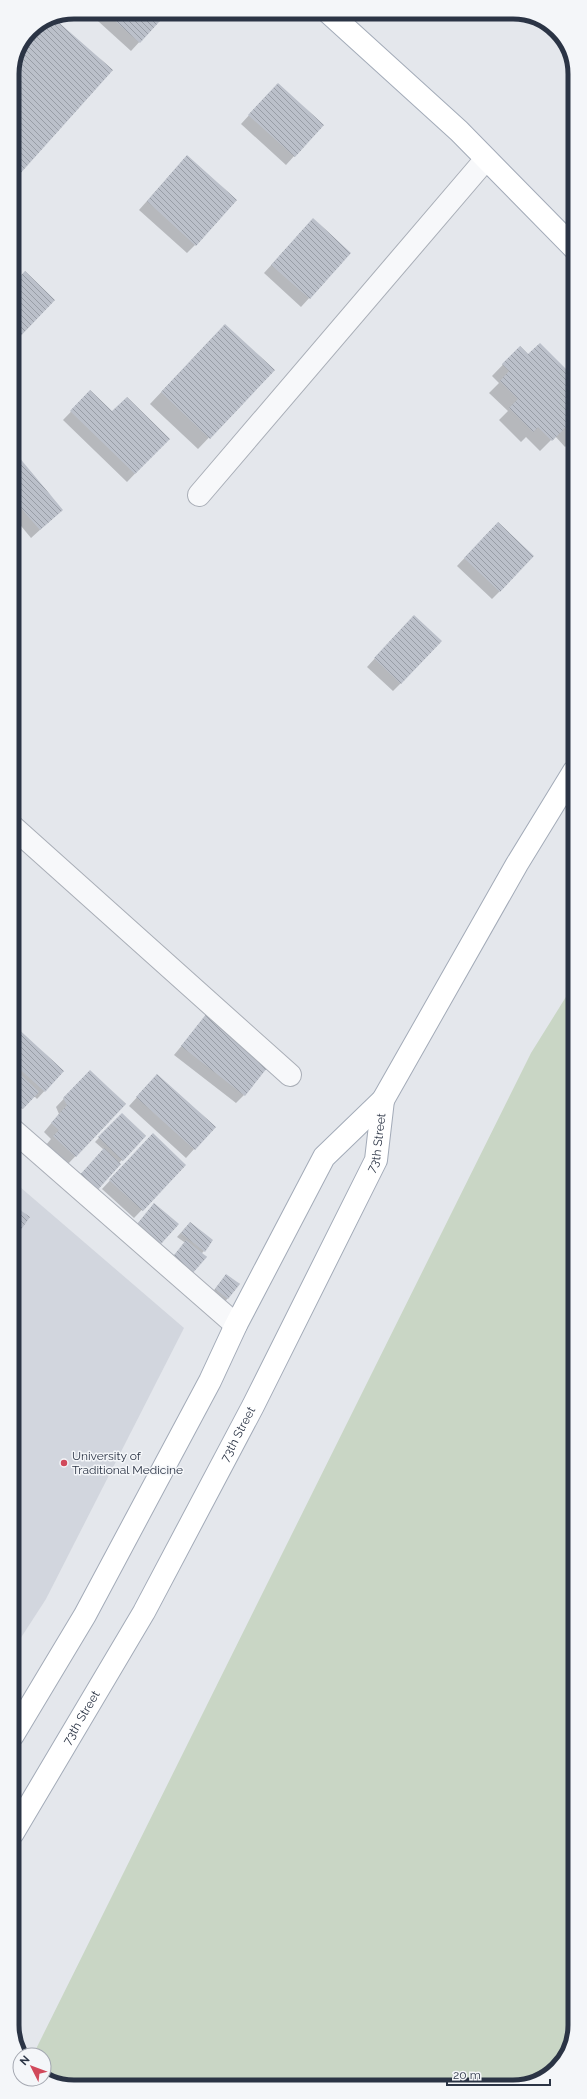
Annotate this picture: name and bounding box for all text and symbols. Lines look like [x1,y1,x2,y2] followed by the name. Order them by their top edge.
[364,1112,388,1175] street label: 73th Street
[218,1404,258,1464] street label: 73th Street
[72,1449,183,1477] place label: University of Traditional Medicine
[59,1458,69,1468] marker: University of Traditional Medicine
[60,1688,103,1747] street label: 73th Street
[12,2047,52,2087] north arrow
[17,2053,33,2068] text: N
[447,2061,550,2087] scale bar
[453,2068,481,2082] text: 20 m

